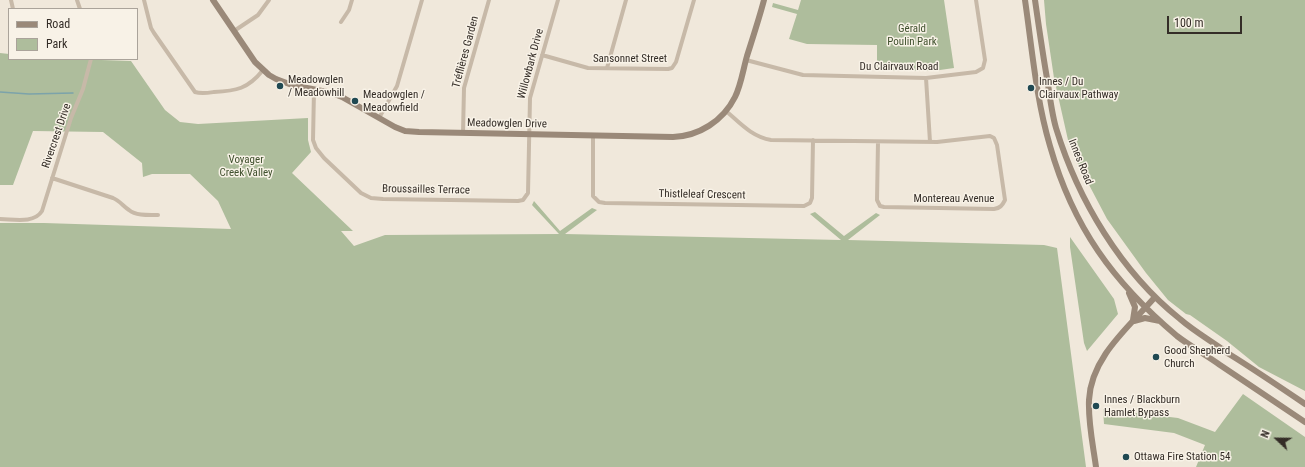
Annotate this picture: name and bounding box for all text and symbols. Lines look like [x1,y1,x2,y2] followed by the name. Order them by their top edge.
[8,8,138,60] legend
[1169,8,1244,34] scale bar
[450,15,482,89] street label: Tréflières Garden
[1174,16,1204,30] text: 100 m
[46,17,70,31] text: Road
[887,22,937,48] park label: Gérald Poulin Park
[515,27,547,101] street label: Willowbark Drive
[46,37,67,51] text: Park
[593,52,667,66] street label: Sansonnet Street
[860,60,938,74] street label: Du Clairvaux Road
[288,73,344,99] place label: Meadowglen / Meadowhill
[1039,75,1118,101] place label: Innes / Du Clairvaux Pathway
[275,81,285,91] marker: Meadowglen / Meadowhill
[1026,83,1036,93] marker: Innes / Du Clairvaux Pathway
[363,88,425,114] place label: Meadowglen / Meadowfield
[350,96,360,106] marker: Meadowglen / Meadowfield
[40,102,74,170] street label: Rivercrest Drive
[467,117,547,131] street label: Meadowglen Drive
[1065,137,1095,187] street label: Innes Road
[219,153,273,179] park label: Voyager Creek Valley
[382,183,470,197] street label: Broussailles Terrace
[658,188,746,202] street label: Thistleleaf Crescent
[914,192,994,206] street label: Montereau Avenue
[1164,344,1230,370] place label: Good Shepherd Church
[1151,352,1161,362] marker: Good Shepherd Church
[1104,393,1180,419] place label: Innes / Blackburn Hamlet Bypass
[1091,401,1101,411] marker: Innes / Blackburn Hamlet Bypass
[1257,419,1297,459] north arrow
[1258,429,1273,440] text: N
[1134,450,1230,464] place label: Ottawa Fire Station 54
[1121,452,1131,462] marker: Ottawa Fire Station 54

